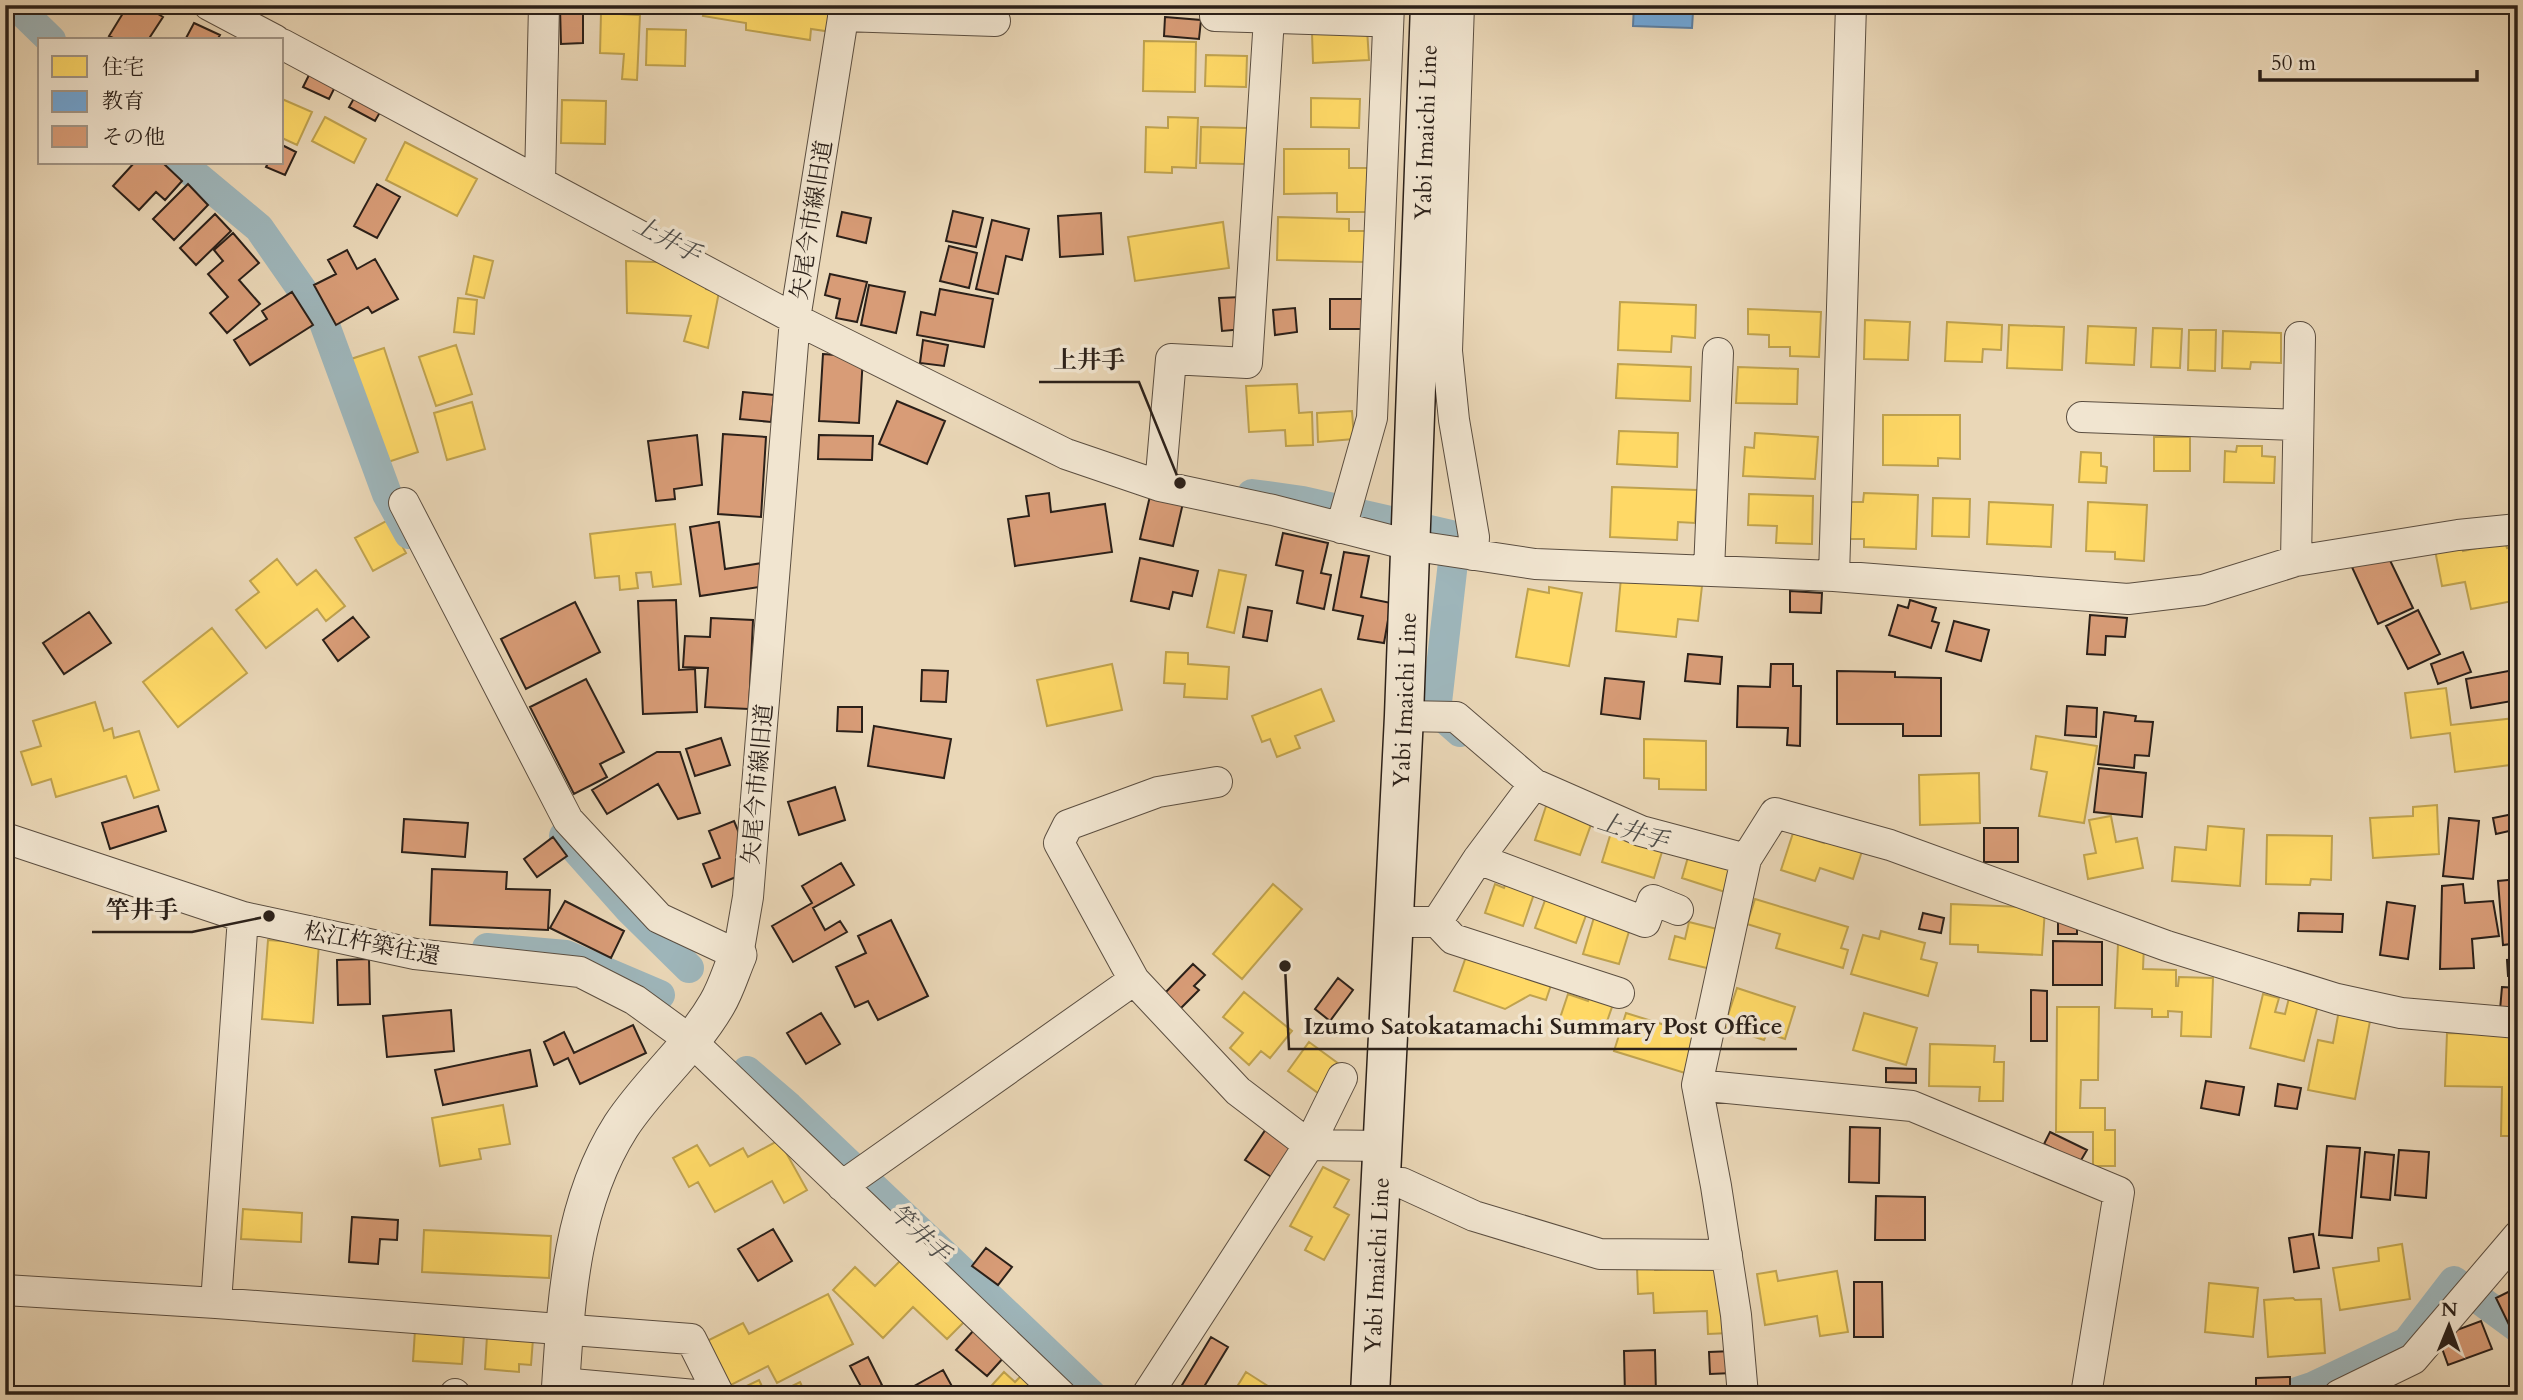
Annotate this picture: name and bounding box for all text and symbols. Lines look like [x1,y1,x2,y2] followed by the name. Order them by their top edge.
[38,38,284,164] legend
[2260,38,2478,82] scale bar
[1407,44,1445,221] street label: Yabi Imaichi Line
[2271,49,2316,78] text: 50 m
[102,53,144,82] text: 住宅
[102,87,144,116] text: 教育
[102,123,165,152] text: その他
[784,138,839,302] street label: 矢尾今市線旧道
[627,208,708,272] water label: 上井手
[1039,337,1139,382] callout: 上井手
[1053,344,1125,377] text: 上井手
[1385,612,1424,788] street label: Yabi Imaichi Line
[735,702,780,866] street label: 矢尾今市線旧道
[1594,805,1674,859] water label: 上井手
[92,887,192,932] callout: 竿井手
[106,894,178,927] text: 竿井手
[301,915,443,972] street label: 松江杵築往還
[1289,1004,1797,1049] callout: Izumo Satokatamachi Summary Post Office
[1303,1010,1783,1043] text: Izumo Satokatamachi Summary Post Office
[1357,1177,1397,1354] street label: Yabi Imaichi Line
[882,1197,959,1271] water label: 竿井手
[2414,1292,2484,1362] north arrow
[2441,1297,2458,1323] text: N

